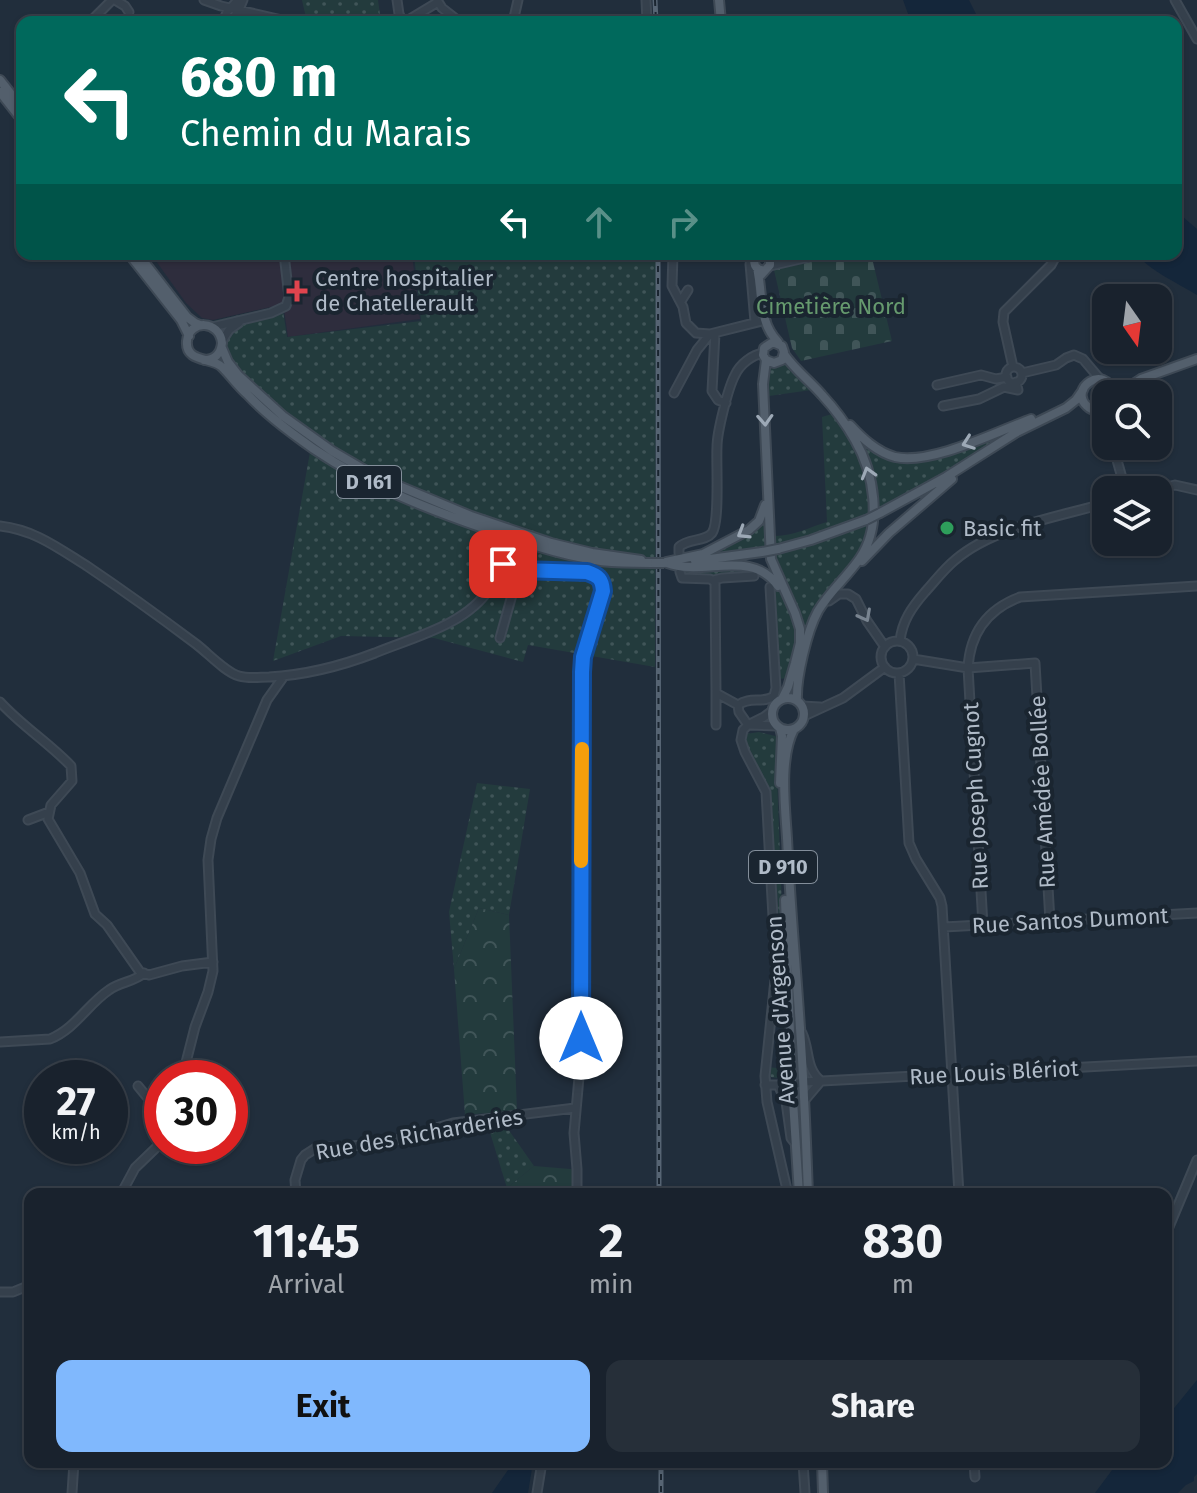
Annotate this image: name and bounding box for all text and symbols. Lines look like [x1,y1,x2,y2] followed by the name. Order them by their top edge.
[180,44,337,111] text: 680 m
[48,48,152,152] icon: left
[180,112,471,156] text: Chemin du Marais
[493,200,537,244] icon: left
[577,200,621,244] icon: ahead
[661,200,705,244] icon: right
[315,265,494,317] place label: Centre hospitalier de Chatellerault
[286,280,308,302] marker: Centre hospitalier de Chatellerault
[1092,284,1172,364] north arrow
[1092,284,1172,556] map controls
[756,293,906,320] park label: Cimetière Nord
[1092,380,1172,460] button: search
[756,414,773,427] one-way arrow
[962,433,976,450] one-way arrow
[337,466,401,498] road number: D 161
[861,467,877,480] one-way arrow
[1092,476,1172,556] button: layers
[963,515,1042,542] place label: Basic fit
[938,519,956,537] marker: Basic fit
[737,523,752,539] one-way arrow
[469,530,537,598] pin
[481,542,525,586] icon: arrive
[856,607,871,622] one-way arrow
[1024,695,1061,889] street label: Rue Amédée Bollée
[957,702,994,890] street label: Rue Joseph Cugnot
[749,851,817,883] road number: D 910
[971,902,1169,939] street label: Rue Santos Dumont
[760,915,801,1105] street label: Avenue d'Argenson
[539,996,623,1080] position arrow
[909,1055,1079,1090] street label: Rue Louis Blériot
[144,1060,248,1164] speed limit sign: 30
[57,1078,96,1126] text: 27
[313,1103,525,1166] street label: Rue des Richarderies
[51,1120,101,1144] text: km/h
[253,1212,360,1270] text: 11:45
[599,1212,624,1270] text: 2
[862,1212,943,1270] text: 830
[268,1269,344,1300] text: Arrival
[589,1269,634,1300] text: min
[892,1269,914,1300] text: m
[56,1360,590,1452] button: Exit
[606,1360,1140,1452] button: Share

